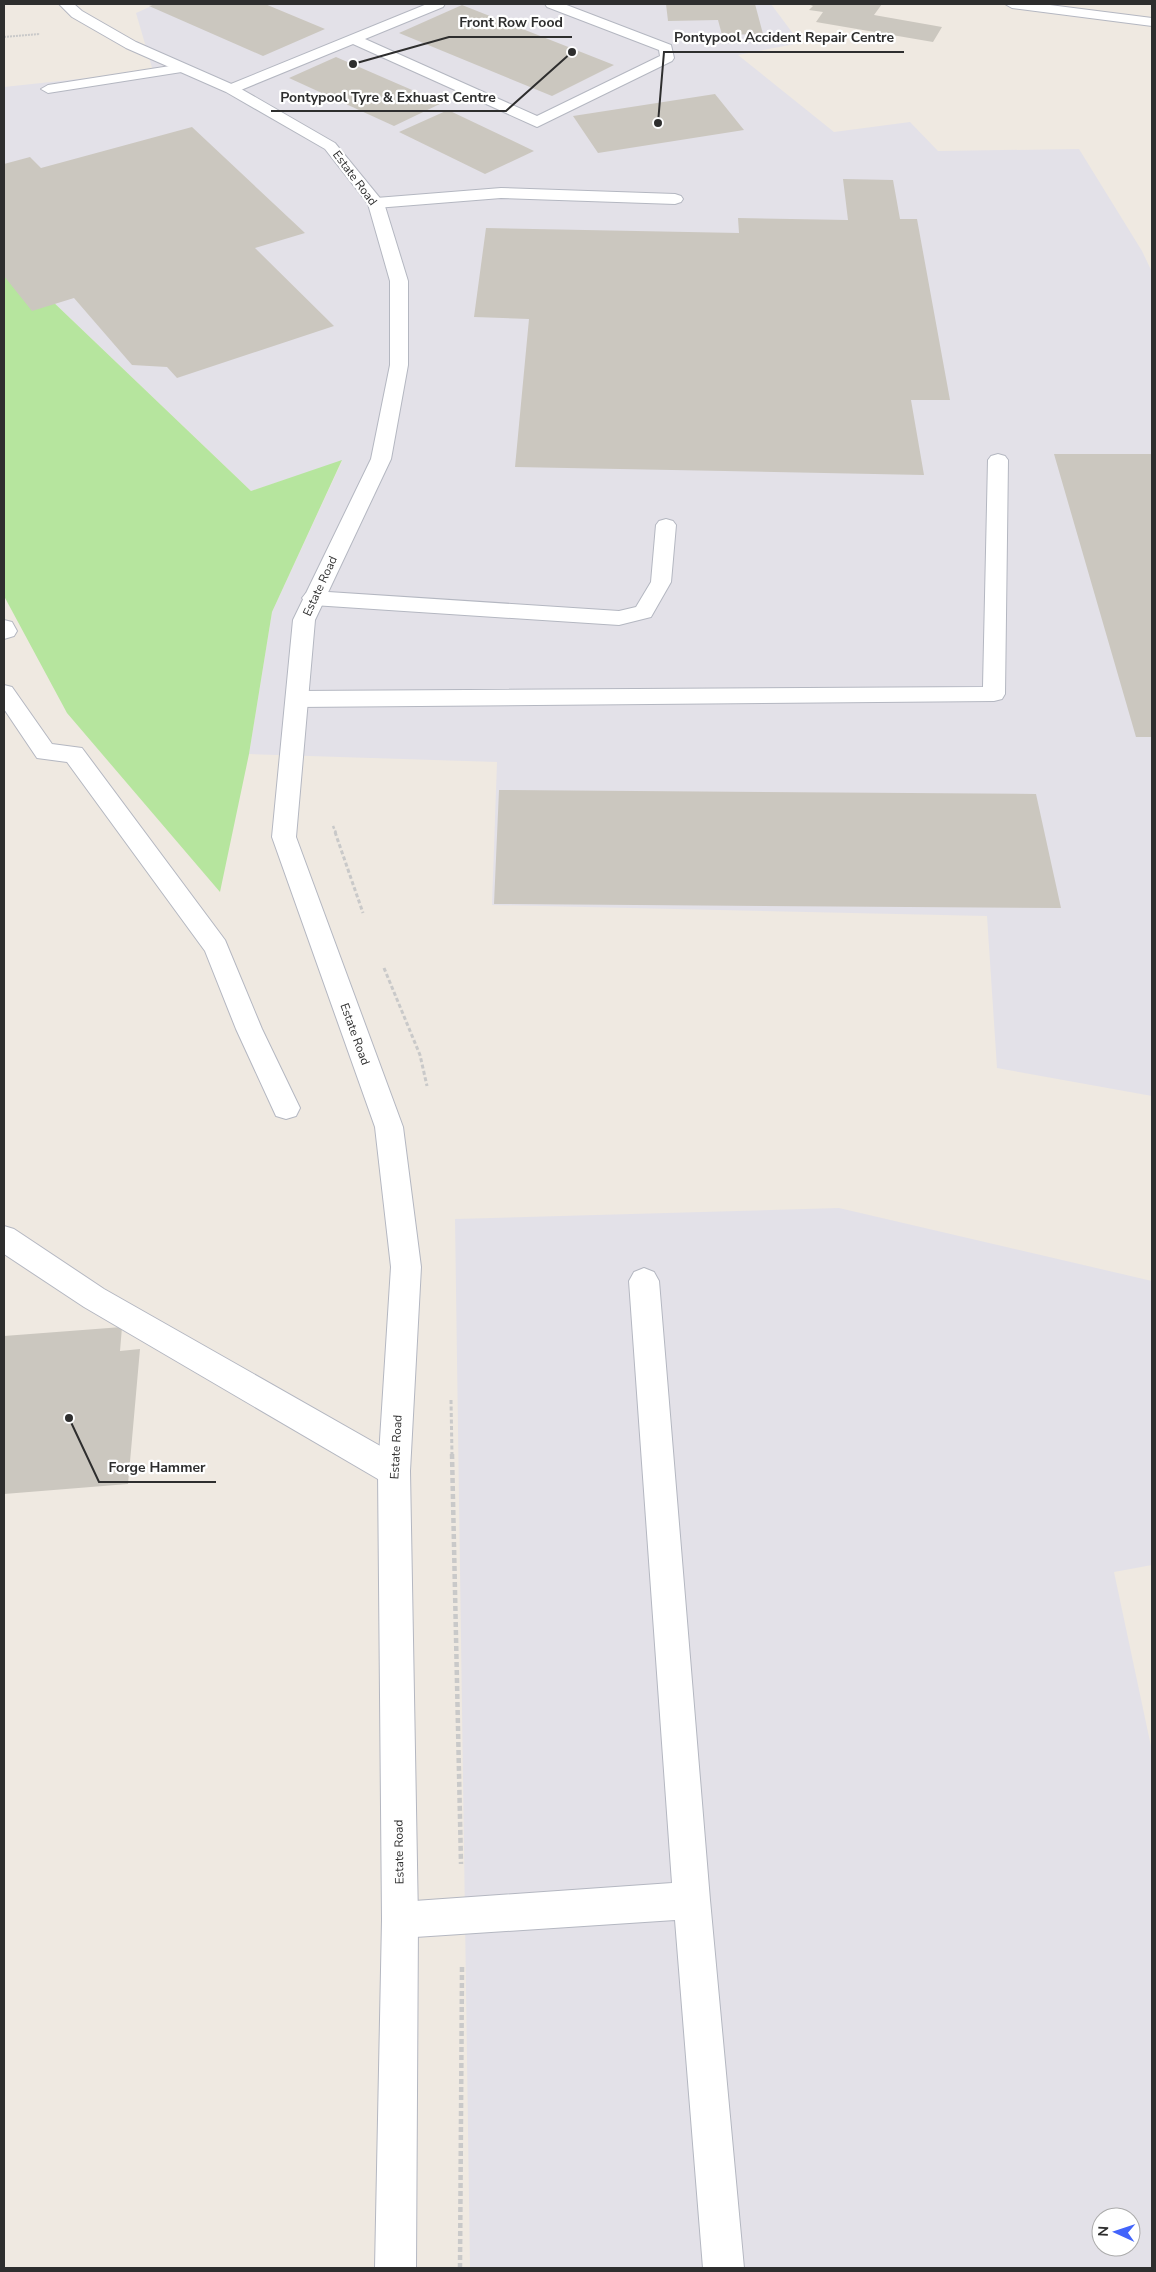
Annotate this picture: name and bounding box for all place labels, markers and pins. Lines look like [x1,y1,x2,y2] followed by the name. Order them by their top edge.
[449,8,572,37] callout: Front Row Food
[664,23,904,52] callout: Pontypool Accident Repair Centre
[271,82,506,111] callout: Pontypool Tyre & Exhuast Centre
[99,1453,216,1482] callout: Forge Hammer

